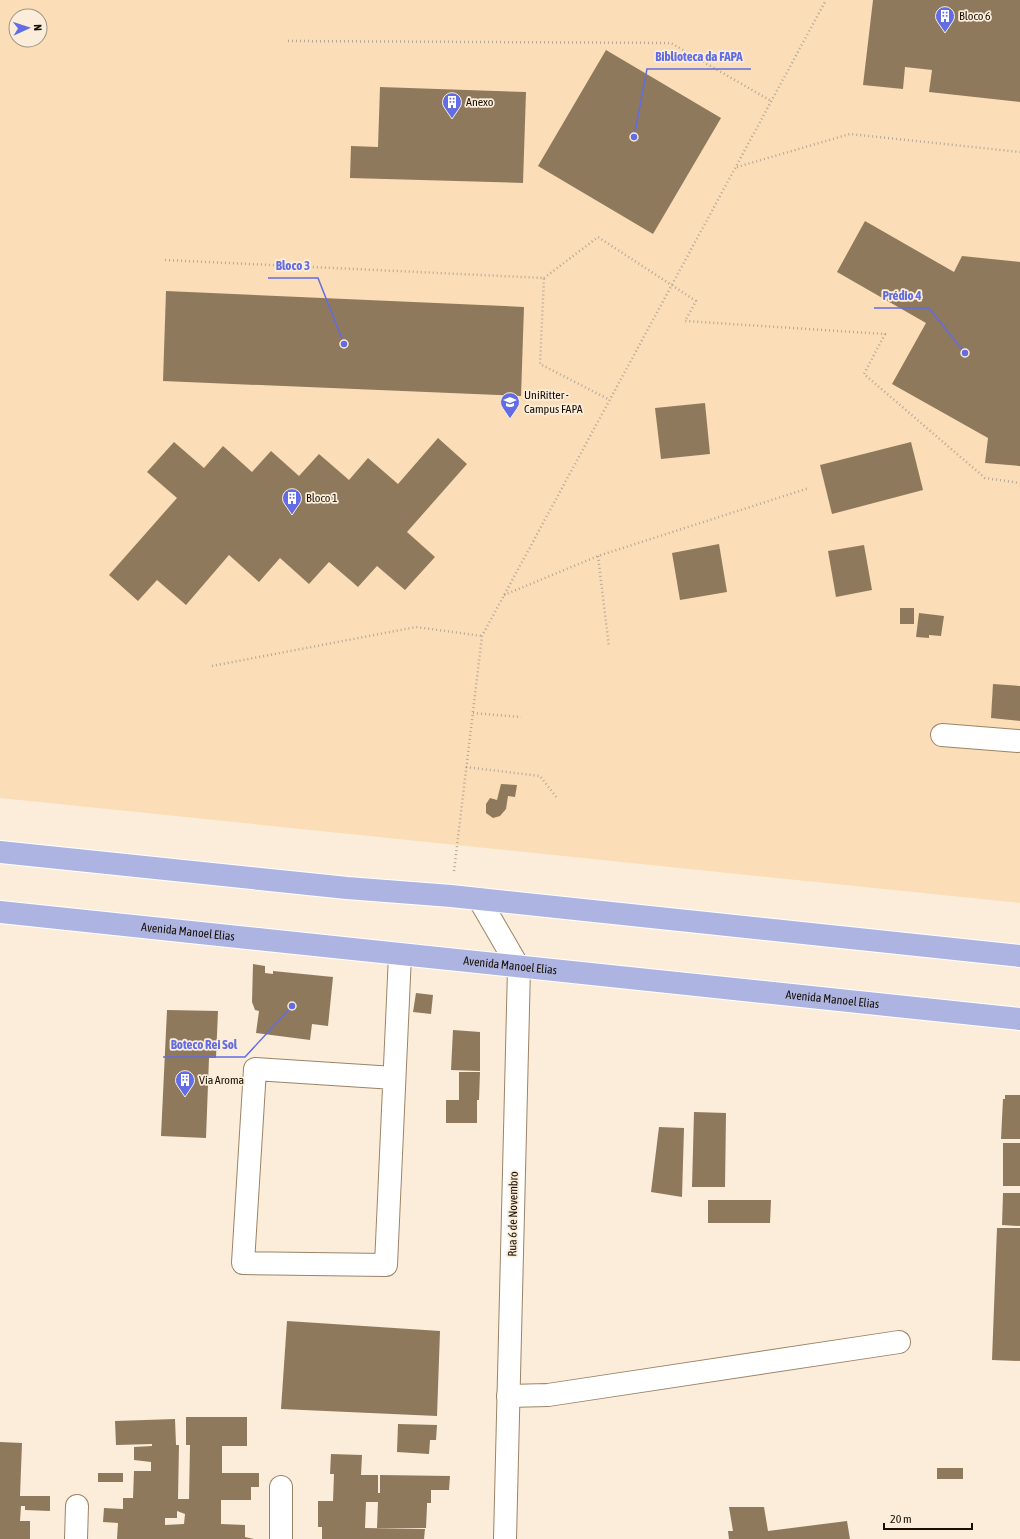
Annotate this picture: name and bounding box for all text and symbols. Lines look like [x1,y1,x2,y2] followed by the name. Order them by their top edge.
[934,5,956,33] building icon: Bloco 6
[8,8,48,48] north arrow
[959,9,991,23] place label: Bloco 6
[32,24,44,31] text: N
[647,44,751,69] callout: Biblioteca da FAPA
[655,49,743,64] text: Biblioteca da FAPA
[441,91,463,119] building icon: Anexo
[466,95,494,109] place label: Anexo
[268,253,318,278] callout: Bloco 3
[276,258,310,273] text: Bloco 3
[874,283,929,308] callout: Prédio 4
[882,288,922,303] text: Prédio 4
[524,388,583,416] place label: UniRitter - Campus FAPA
[499,391,521,419] school or university icon: UniRitter - Campus FAPA
[281,487,303,515] building icon: Bloco 1
[306,491,338,505] place label: Bloco 1
[140,920,235,944] street label: Avenida Manoel Elias
[463,954,558,977] street label: Avenida Manoel Elias
[785,987,880,1011] street label: Avenida Manoel Elias
[163,1032,245,1057] callout: Boteco Rei Sol
[171,1037,238,1052] text: Boteco Rei Sol
[174,1069,196,1097] building icon: Via Aroma
[199,1073,244,1087] place label: Via Aroma
[505,1171,521,1257] street label: Rua 6 de Novembro
[884,1505,972,1531] scale bar
[890,1512,912,1526] text: 20 m

